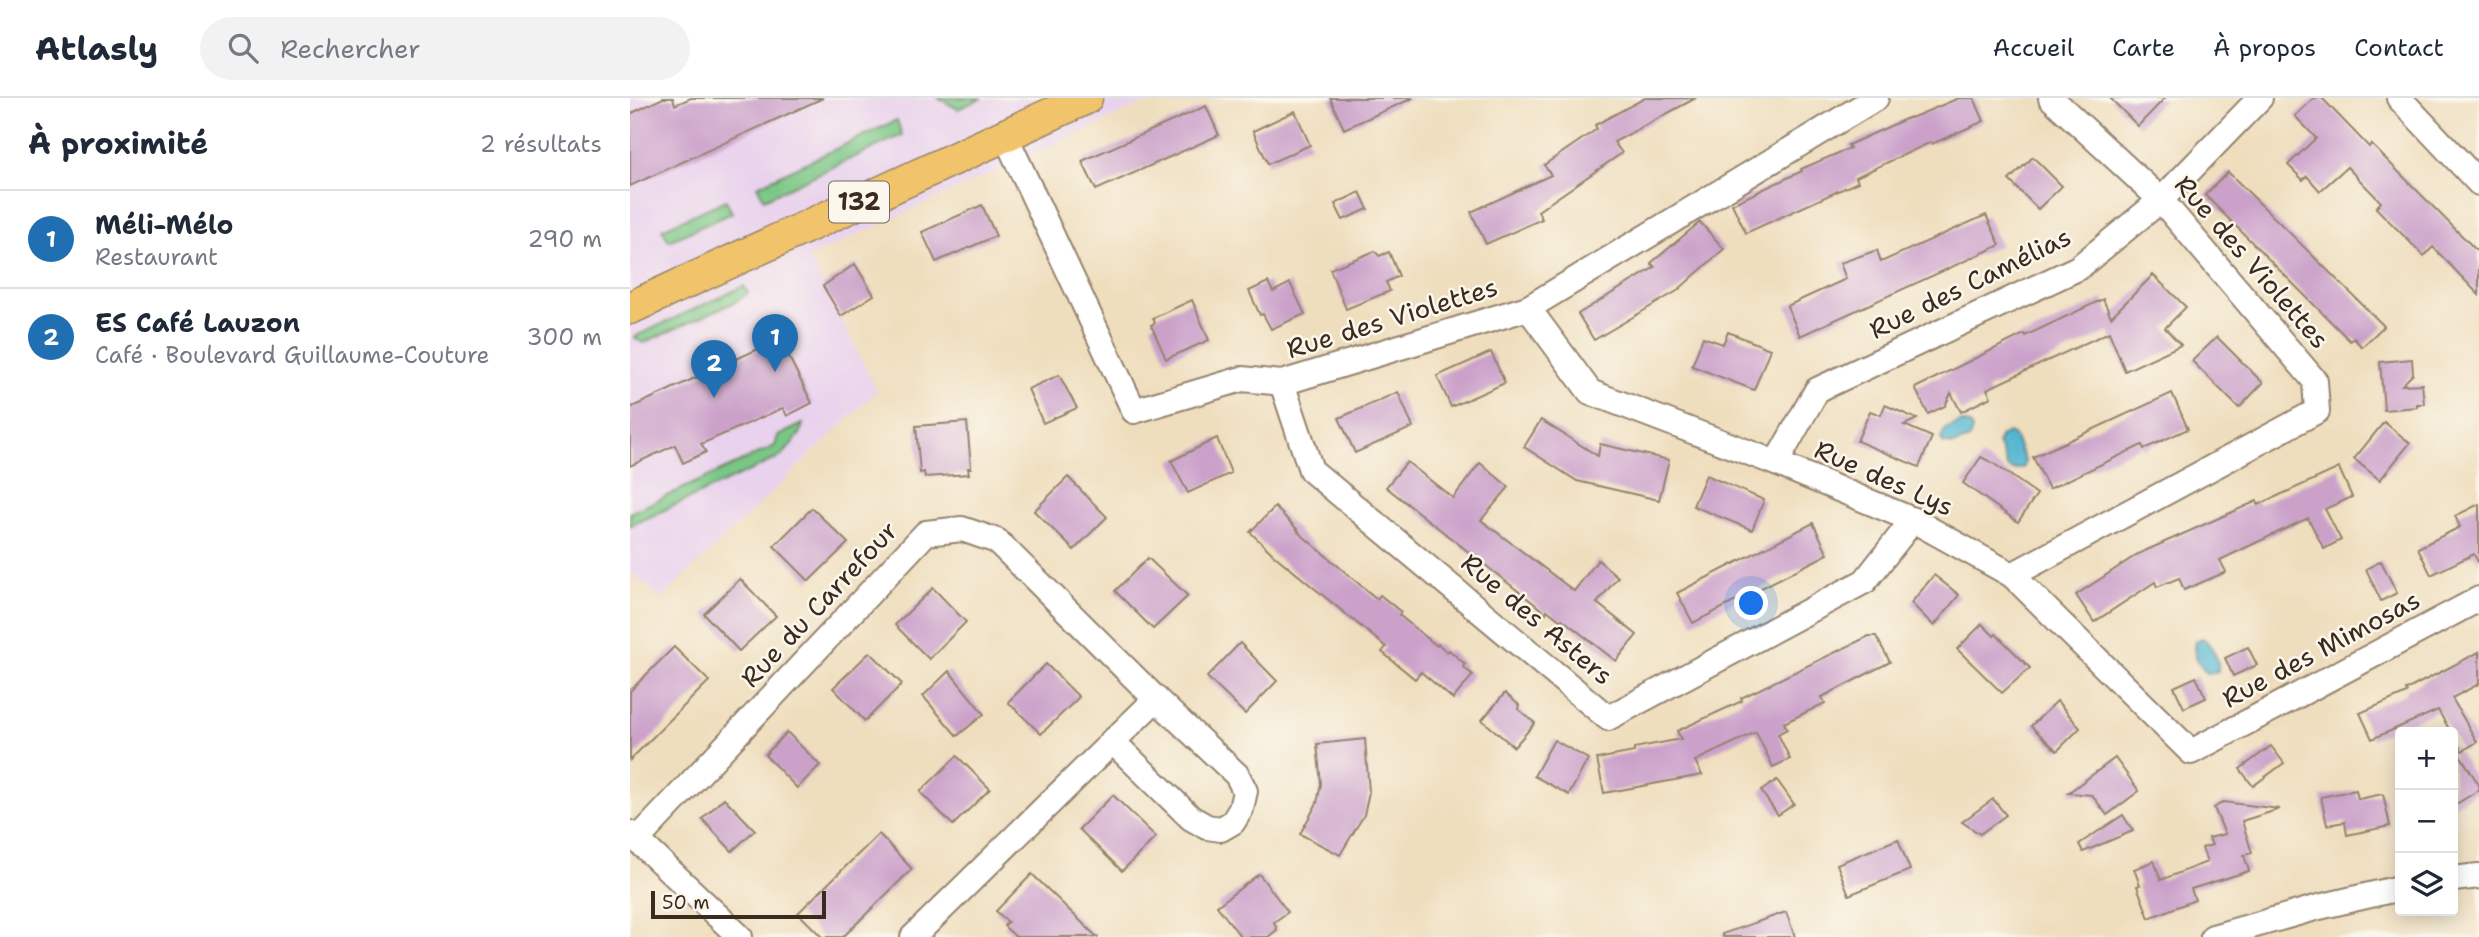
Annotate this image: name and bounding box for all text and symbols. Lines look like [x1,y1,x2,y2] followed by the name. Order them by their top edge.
[200,17,690,80] search box
[35,26,158,71] text: Atlasly
[224,29,262,67] icon: search
[280,31,421,66] text: Rechercher
[1993,32,2074,64] text: Accueil
[2112,32,2175,64] text: Carte
[2213,32,2316,64] text: À propos
[2354,32,2444,64] text: Contact
[28,123,208,164] text: À proximité
[480,129,602,159] text: 2 résultats
[2167,168,2337,356] street label: Rue des Violettes
[829,182,889,222] road number: 132
[95,207,233,242] text: Méli-Mélo
[1863,219,2076,347] street label: Rue des Camélias
[46,224,56,254] text: 1
[528,224,602,254] text: 290 m
[95,242,218,272] text: Restaurant
[1282,269,1502,366] street label: Rue des Violettes
[95,305,300,340] text: ES Café Lauzon
[752,314,798,372] pin: 1
[43,322,59,352] text: 2
[527,322,602,352] text: 300 m
[95,340,490,370] text: Café · Boulevard Guillaume-Couture
[691,340,737,398] pin: 2
[1809,431,1959,524] street label: Rue des Lys
[732,513,905,694] street label: Rue du Carrefour
[1454,545,1621,692] street label: Rue des Asters
[2216,582,2426,715] street label: Rue des Mimosas
[1734,586,1768,620] your location
[2395,727,2458,916] map controls
[2395,727,2458,790] button: +
[2395,790,2458,853] button: −
[2395,853,2458,916] button: layers
[651,888,826,920] scale bar
[662,890,710,915] text: 50 m

